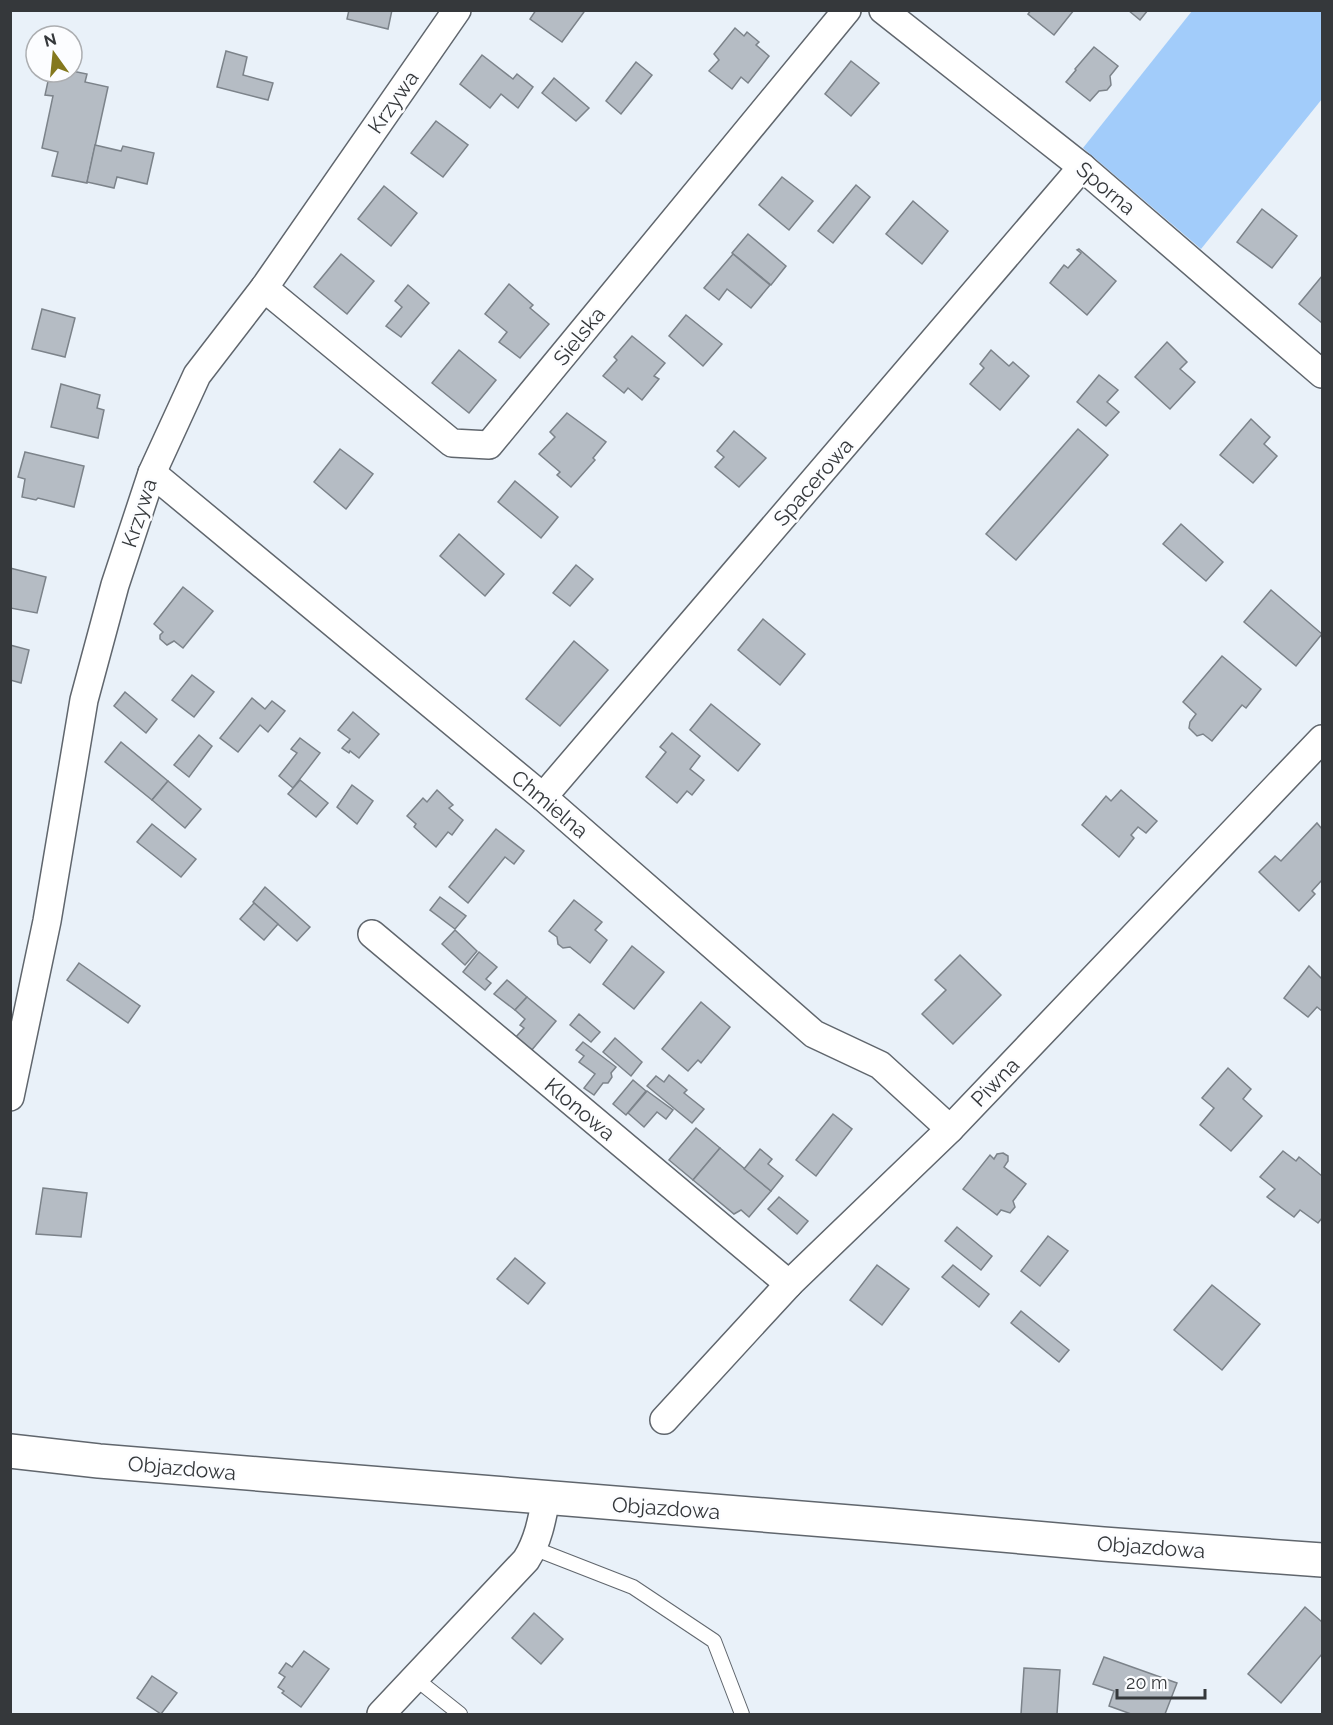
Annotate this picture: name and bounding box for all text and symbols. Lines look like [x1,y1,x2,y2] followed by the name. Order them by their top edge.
[24,24,84,84] north arrow
[42,29,59,51] text: N
[362,66,424,138] street label: Krzywa
[1071,156,1141,220] street label: Sporna
[548,302,610,370] street label: Sielska
[768,433,858,531] street label: Spacerowa
[116,475,162,551] street label: Krzywa
[507,765,593,843] street label: Chmielna
[966,1052,1024,1112] street label: Piwna
[540,1072,620,1146] street label: Klonowa
[127,1451,237,1485] street label: Objazdowa
[611,1492,721,1524] street label: Objazdowa
[1096,1531,1206,1563] street label: Objazdowa
[1117,1662,1206,1700] scale bar
[1126,1672,1168,1693] text: 20 m

